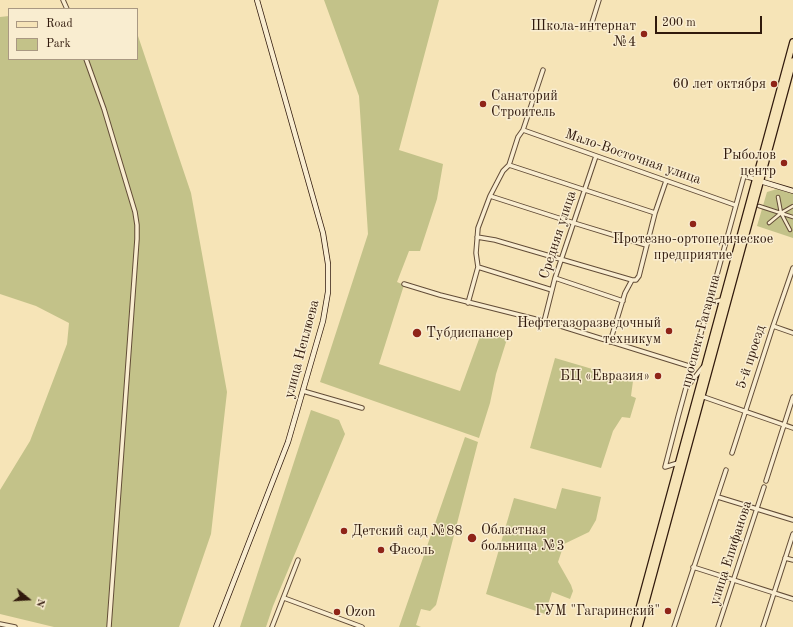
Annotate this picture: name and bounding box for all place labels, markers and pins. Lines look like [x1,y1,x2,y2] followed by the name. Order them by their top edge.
[531,18,636,50] place label: Школа-интернат №4
[639,29,649,39] marker: Школа-интернат №4
[672,76,766,92] place label: 60 лет октября
[769,79,779,89] marker: 60 лет октября
[491,88,558,120] place label: Санаторий Строитель
[478,99,488,109] marker: Санаторий Строитель
[723,147,776,180] place label: Рыболов центр
[779,158,789,168] marker: Рыболов центр
[688,219,698,229] marker: Протезно-ортопедическое предприятие
[613,231,773,264] place label: Протезно-ортопедическое предприятие
[517,315,661,348] place label: Нефтегазоразведочный техникум
[426,325,513,341] place label: Тубдиспансер
[664,326,674,336] marker: Нефтегазоразведочный техникум
[411,327,423,339] marker: Тубдиспансер
[560,368,650,384] place label: БЦ «Евразия»
[653,371,663,381] marker: БЦ «Евразия»
[481,522,565,554] place label: Областная больница №3
[352,523,463,539] place label: Детский сад №88
[339,526,349,536] marker: Детский сад №88
[466,532,478,544] marker: Областная больница №3
[389,542,434,558] place label: Фасоль
[376,545,386,555] marker: Фасоль
[535,603,660,619] place label: ГУМ "Гагаринский"
[345,604,375,620] place label: Ozon
[663,606,673,616] marker: ГУМ "Гагаринский"
[332,607,342,617] marker: Ozon

